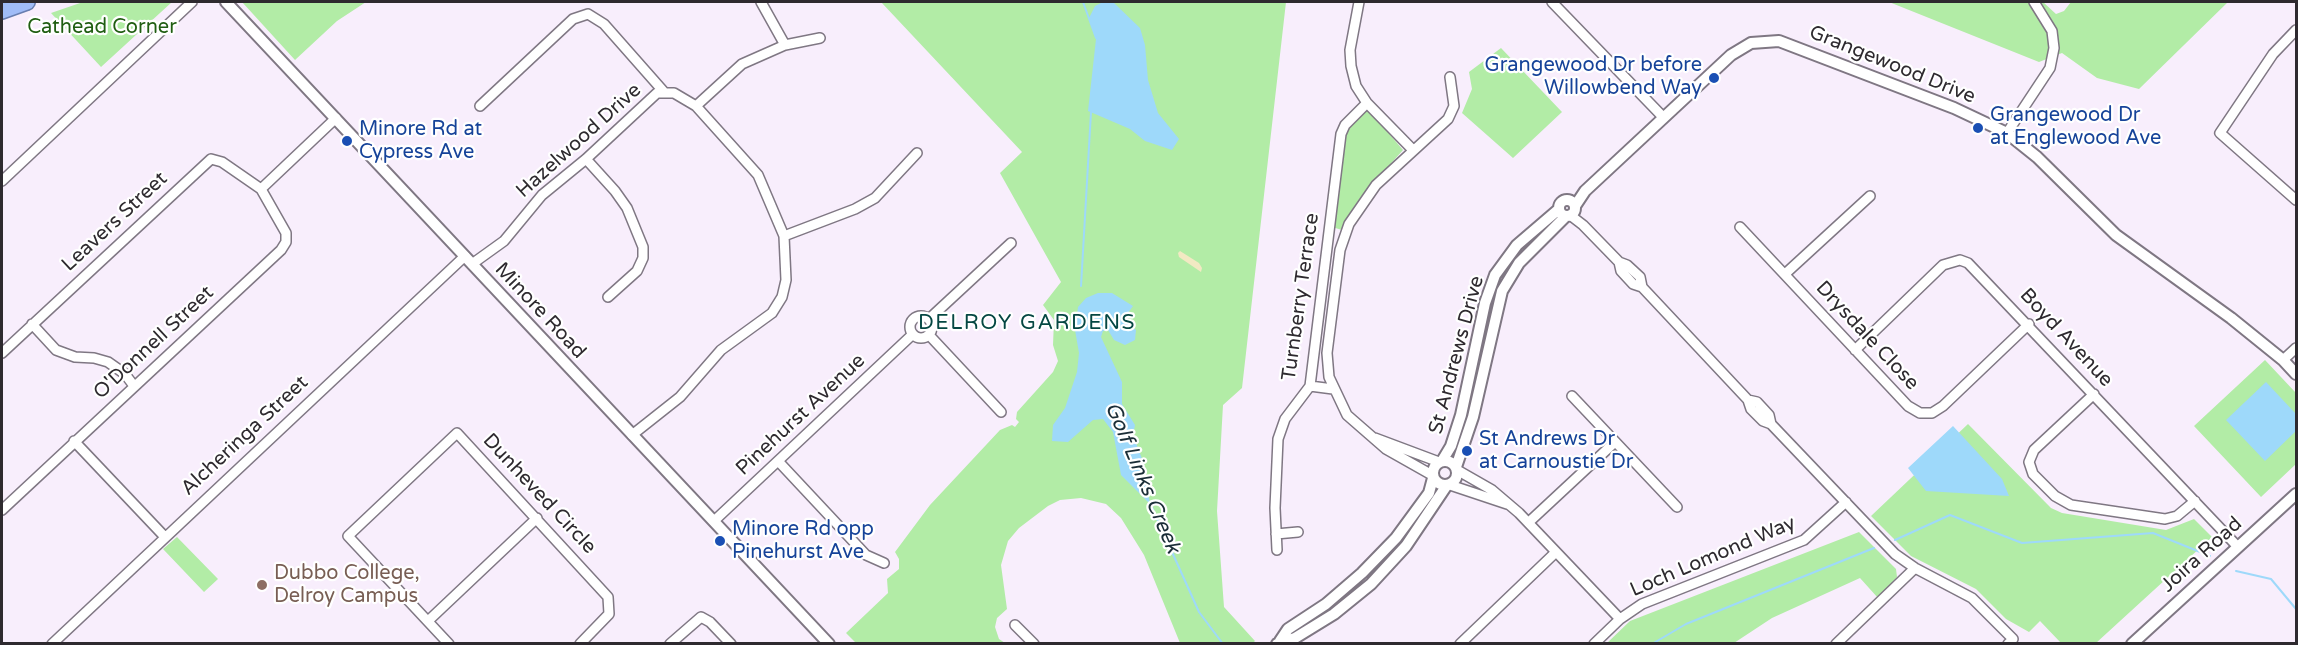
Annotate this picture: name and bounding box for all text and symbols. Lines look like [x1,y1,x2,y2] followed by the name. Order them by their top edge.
[27,16,177,40] park label: Cathead Corner
[1805,21,1979,109] street label: Grangewood Drive
[1485,54,1702,101] place label: Grangewood Dr before Willowbend Way
[1707,71,1721,85] marker: Grangewood Dr before Willowbend Way
[512,79,646,203] street label: Hazelwood Drive
[1990,104,2161,151] place label: Grangewood Dr at Englewood Ave
[359,118,482,165] place label: Minore Rd at Cypress Ave
[1971,121,1985,135] marker: Grangewood Dr at Englewood Ave
[340,134,354,148] marker: Minore Rd at Cypress Ave
[57,167,173,277] street label: Leavers Street
[1277,212,1325,382] street label: Turnberry Terrace
[489,258,591,364] street label: Minore Road
[1424,273,1490,437] street label: St Andrews Drive
[1810,277,1924,395] street label: Drysdale Close
[89,281,219,405] street label: O'Donnell Street
[2014,284,2118,392] street label: Boyd Avenue
[918,310,1136,336] district label: DELROY GARDENS
[732,349,870,481] street label: Pinehurst Avenue
[176,371,314,501] street label: Alcheringa Street
[1099,399,1185,557] water label: Golf Links Creek
[1479,428,1633,475] place label: St Andrews Dr at Carnoustie Dr
[477,429,601,559] street label: Dunheved Circle
[1460,444,1474,458] marker: St Andrews Dr at Carnoustie Dr
[1627,511,1799,603] street label: Loch Lomond Way
[2157,512,2247,598] street label: Joira Road
[732,518,874,565] place label: Minore Rd opp Pinehurst Ave
[713,534,727,548] marker: Minore Rd opp Pinehurst Ave
[274,562,420,609] place label: Dubbo College, Delroy Campus
[255,578,269,592] marker: Dubbo College, Delroy Campus

